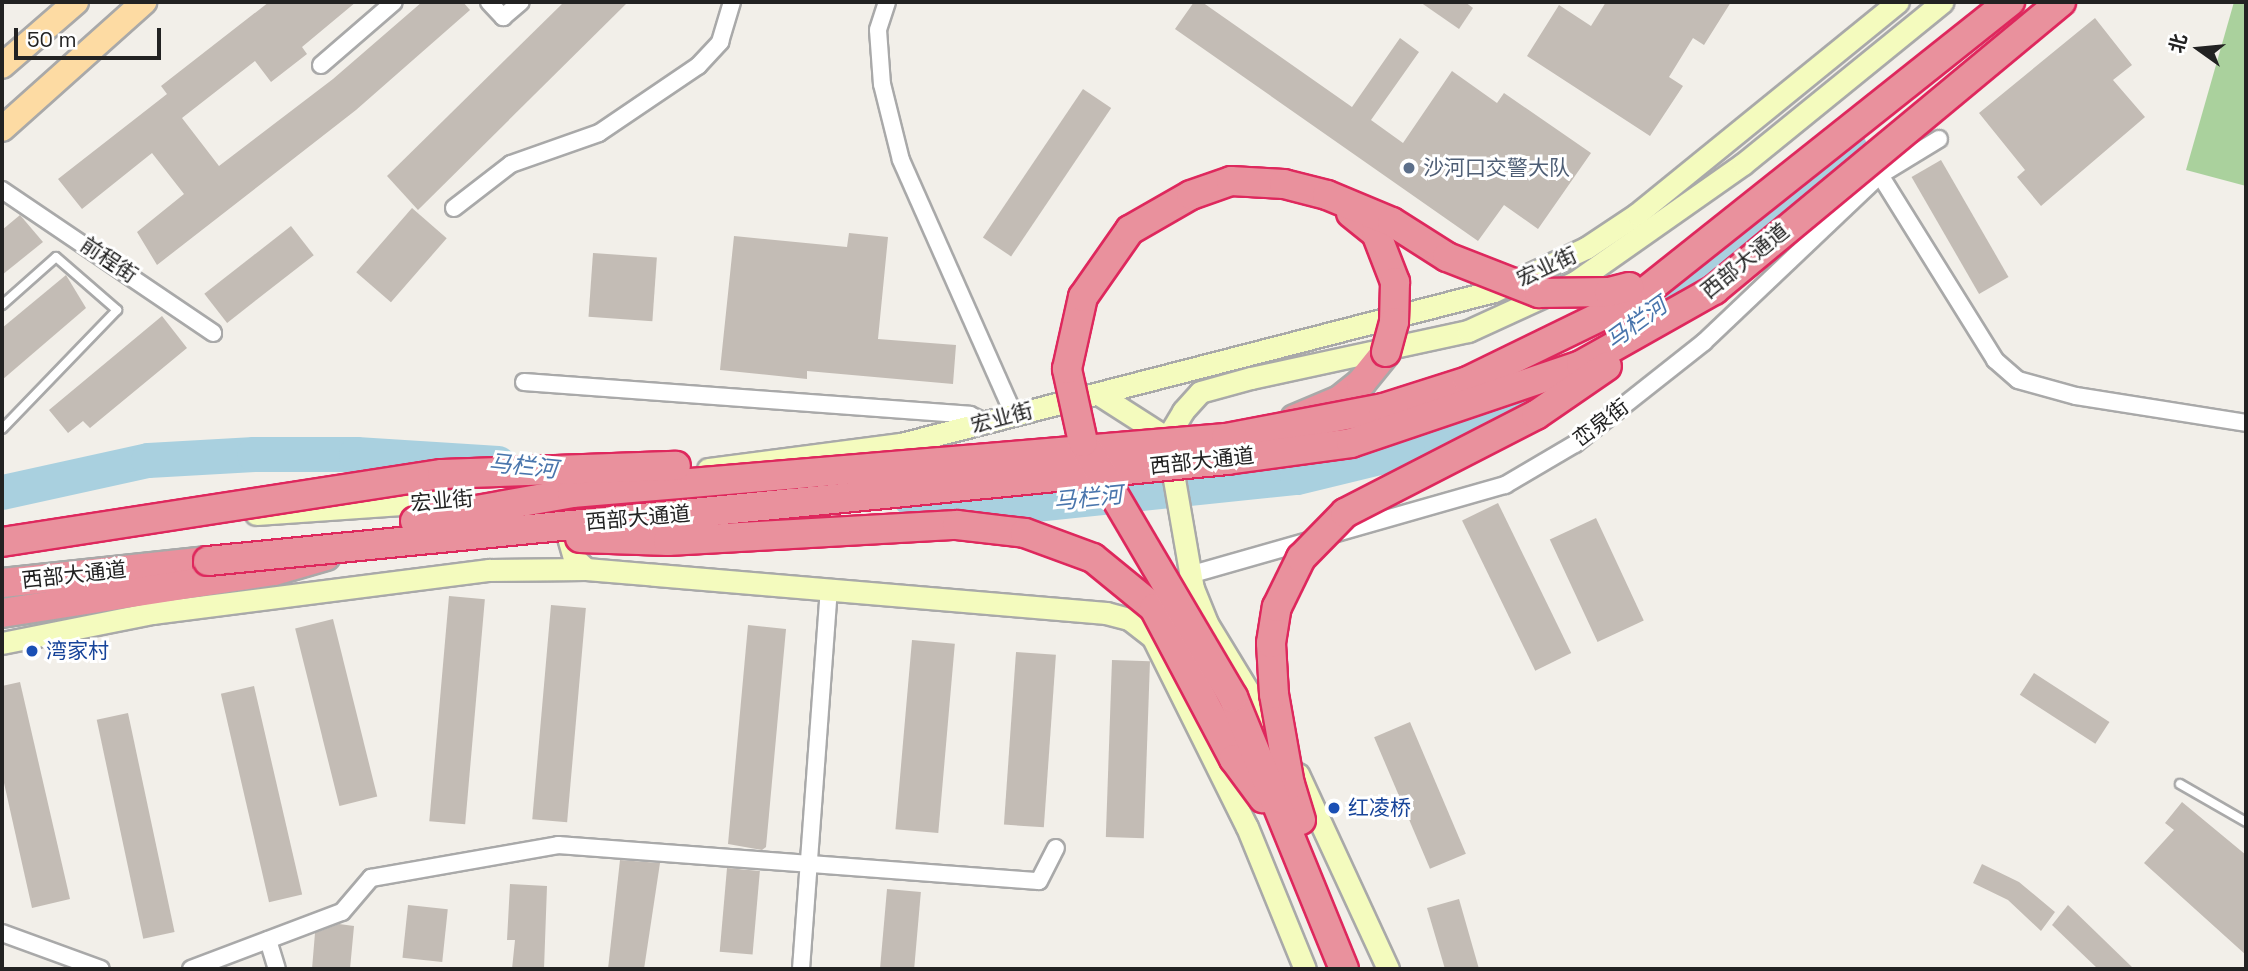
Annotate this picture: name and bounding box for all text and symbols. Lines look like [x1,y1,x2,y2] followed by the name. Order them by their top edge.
[18,14,164,58] scale bar
[2164,14,2234,84] north arrow
[27,26,77,53] text: 50 m
[2164,31,2193,56] text: 北
[1423,155,1570,181] place label: 沙河口交警大队
[1401,160,1417,176] marker: 沙河口交警大队
[1696,218,1794,304] street label: 西部大通道
[76,232,142,288] street label: 前程街
[1513,242,1581,292] street label: 宏业街
[1600,292,1672,354] water label: 马栏河
[1568,394,1634,452] street label: 峦泉街
[968,398,1036,438] street label: 宏业街
[1148,443,1256,479] street label: 西部大通道
[487,449,559,483] water label: 马栏河
[1052,481,1124,515] water label: 马栏河
[410,486,474,516] street label: 宏业街
[585,501,691,535] street label: 西部大通道
[20,557,128,593] street label: 西部大通道
[46,638,109,664] place label: 湾家村
[24,643,40,659] marker: 湾家村
[1348,795,1411,821] place label: 红凌桥
[1326,800,1342,816] marker: 红凌桥

